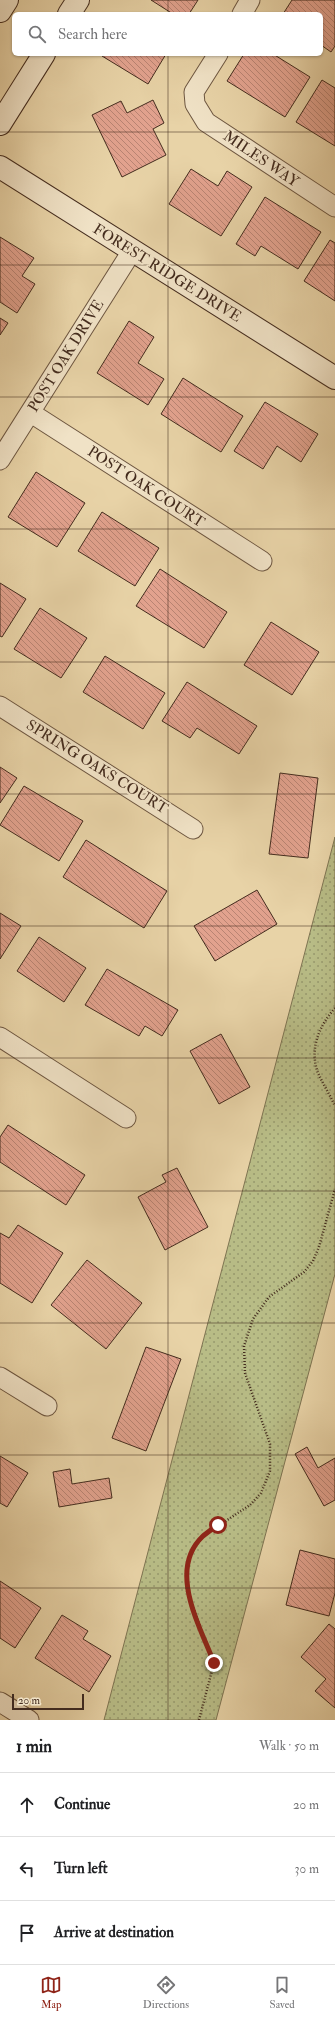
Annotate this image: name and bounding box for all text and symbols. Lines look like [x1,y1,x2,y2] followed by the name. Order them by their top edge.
[12,12,323,56] search box
[26,23,48,45] icon: search
[58,25,127,44] text: Search here
[219,127,303,192] street label: MILES WAY
[89,220,245,327] street label: FOREST RIDGE DRIVE
[24,296,108,416] street label: POST OAK DRIVE
[84,442,208,532] street label: POST OAK COURT
[23,716,171,818] street label: SPRING OAKS COURT
[209,1516,227,1534] route start
[205,1654,223,1672] route end
[12,1692,84,1711] scale bar
[18,1694,40,1707] text: 20 m
[16,1736,52,1757] text: 1 min
[259,1738,319,1754] text: Walk · 50 m
[16,1794,38,1816] icon: ahead
[54,1795,110,1814] text: Continue
[293,1797,319,1813] text: 20 m
[16,1858,38,1880] icon: left
[54,1859,108,1878] text: Turn left
[295,1861,319,1877] text: 30 m
[16,1922,38,1944] icon: arrive
[54,1923,174,1942] text: Arrive at destination
[40,1974,62,2011] tab: Map
[143,1974,189,2011] tab: Directions
[270,1974,295,2011] tab: Saved

